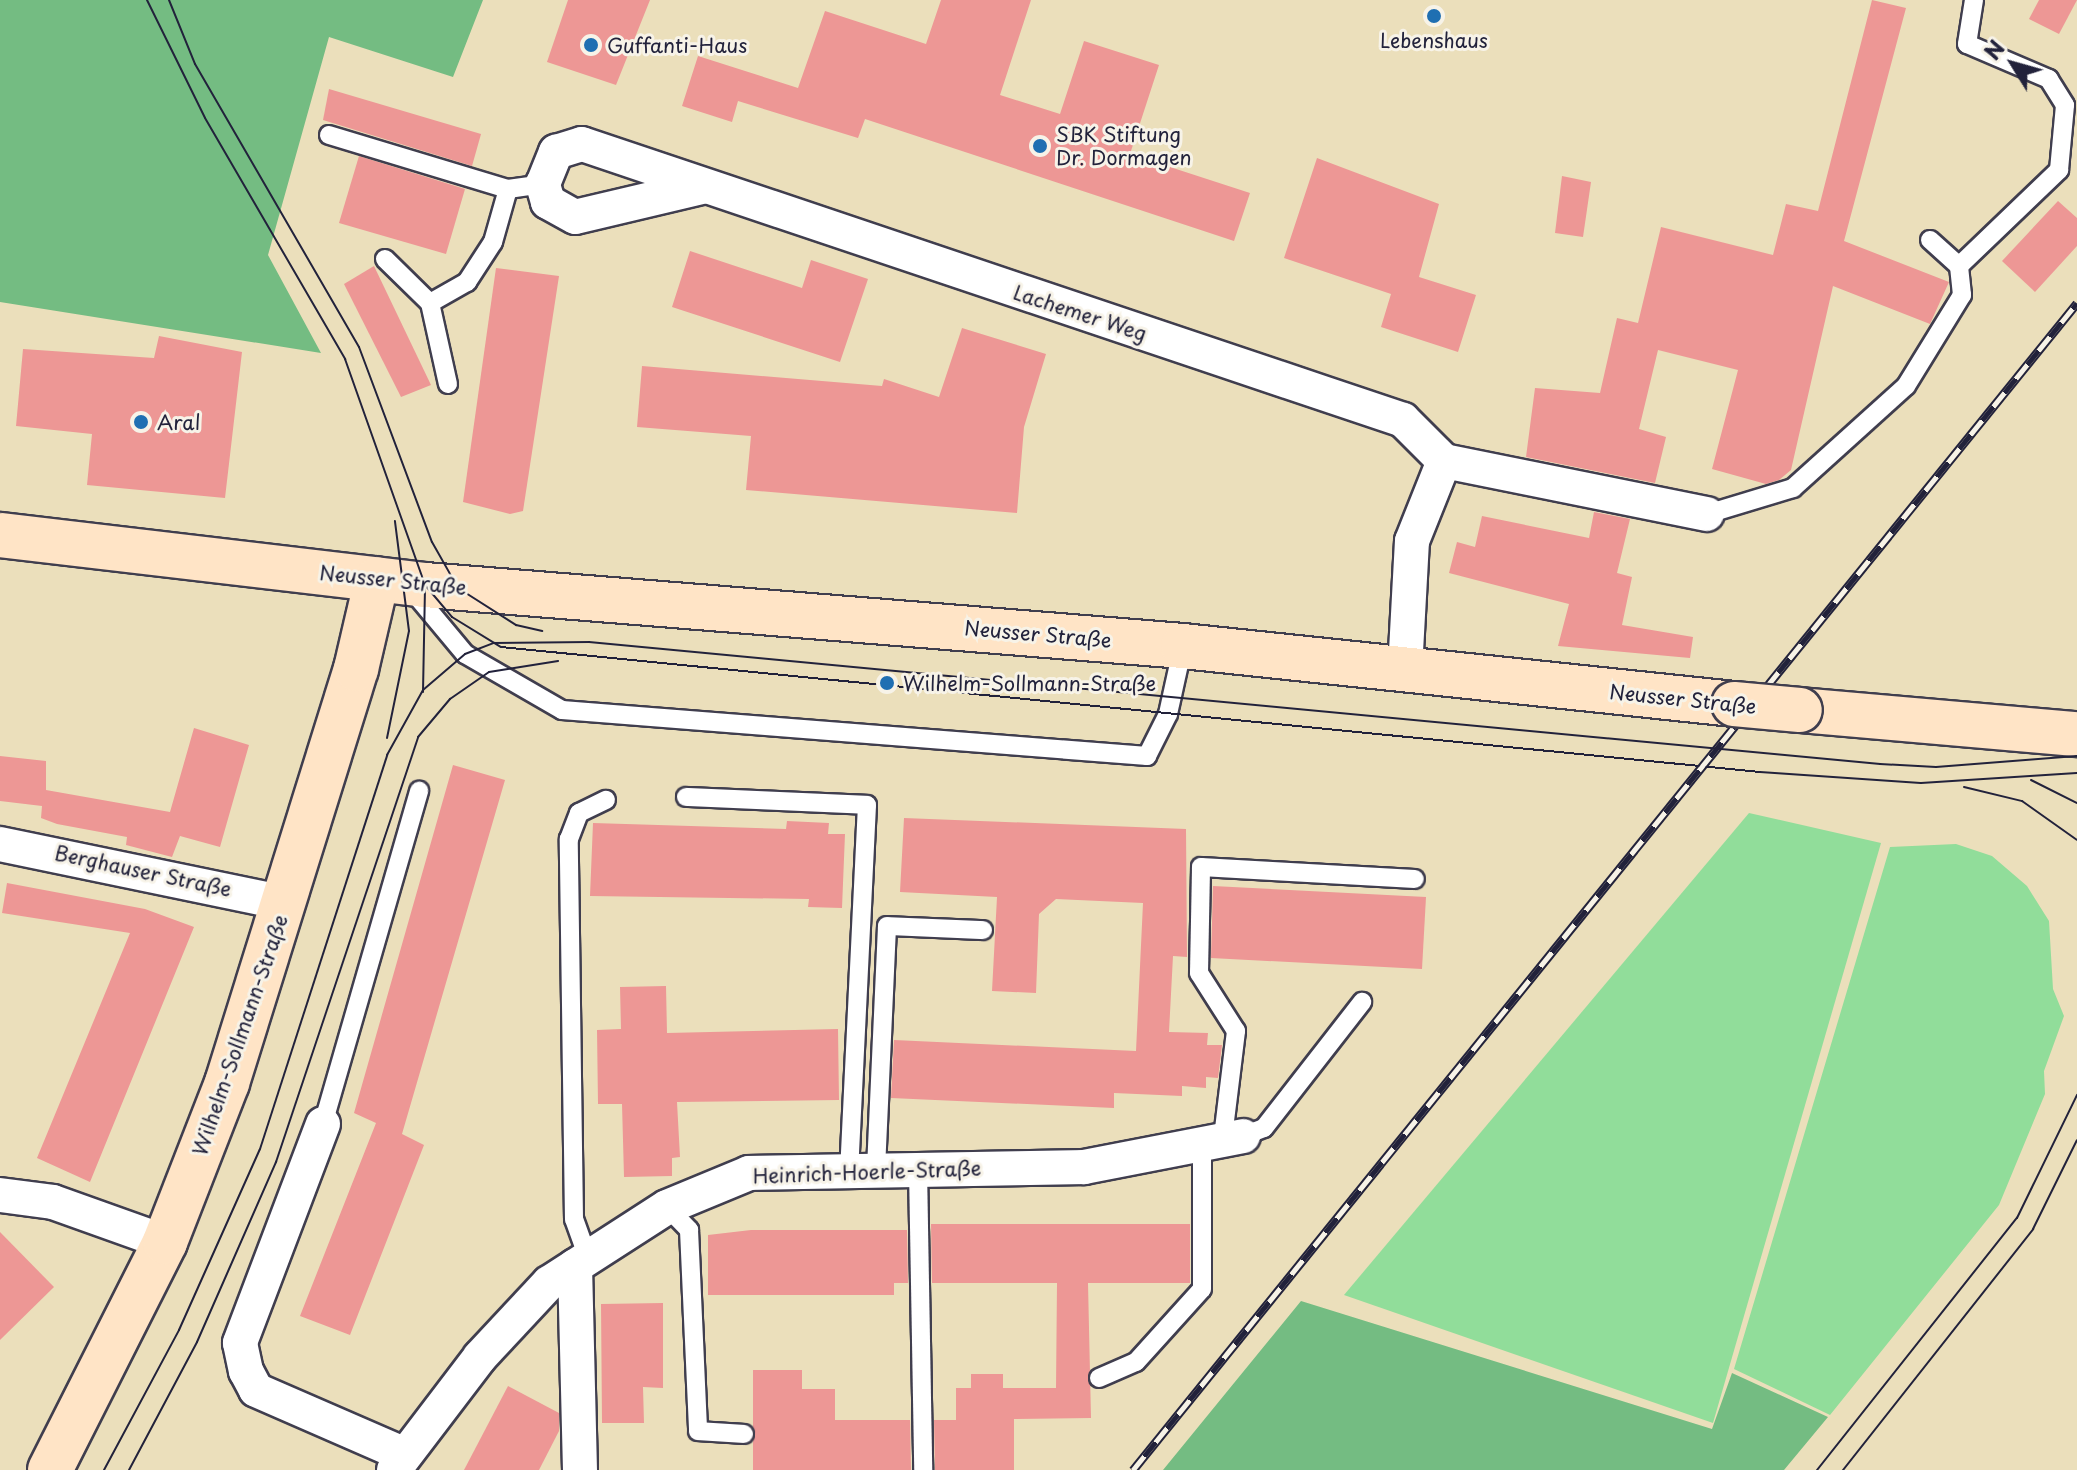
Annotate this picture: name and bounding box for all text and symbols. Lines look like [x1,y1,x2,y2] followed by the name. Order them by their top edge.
[1425,7,1443,25] marker: Lebenshaus
[1973,24,2053,104] north arrow
[1380,28,1488,52] place label: Lebenshaus
[1975,32,2012,66] text: N
[607,33,747,57] place label: Guffanti-Haus
[582,36,600,54] marker: Guffanti-Haus
[1056,122,1193,169] place label: SBK Stiftung Dr. Dormagen
[1031,137,1049,155] marker: SBK Stiftung Dr. Dormagen
[1010,280,1150,346] street label: Lachemer Weg
[157,410,200,434] place label: Aral
[132,413,150,431] marker: Aral
[318,560,468,600] street label: Neusser Straße
[963,616,1113,652] street label: Neusser Straße
[903,671,1156,695] place label: Wilhelm-Sollmann-Straße
[878,674,896,692] marker: Wilhelm-Sollmann-Straße
[1608,679,1758,719] street label: Neusser Straße
[52,841,234,901] street label: Berghauser Straße
[187,911,293,1159] street label: Wilhelm-Sollmann-Straße
[752,1156,982,1188] street label: Heinrich-Hoerle-Straße

